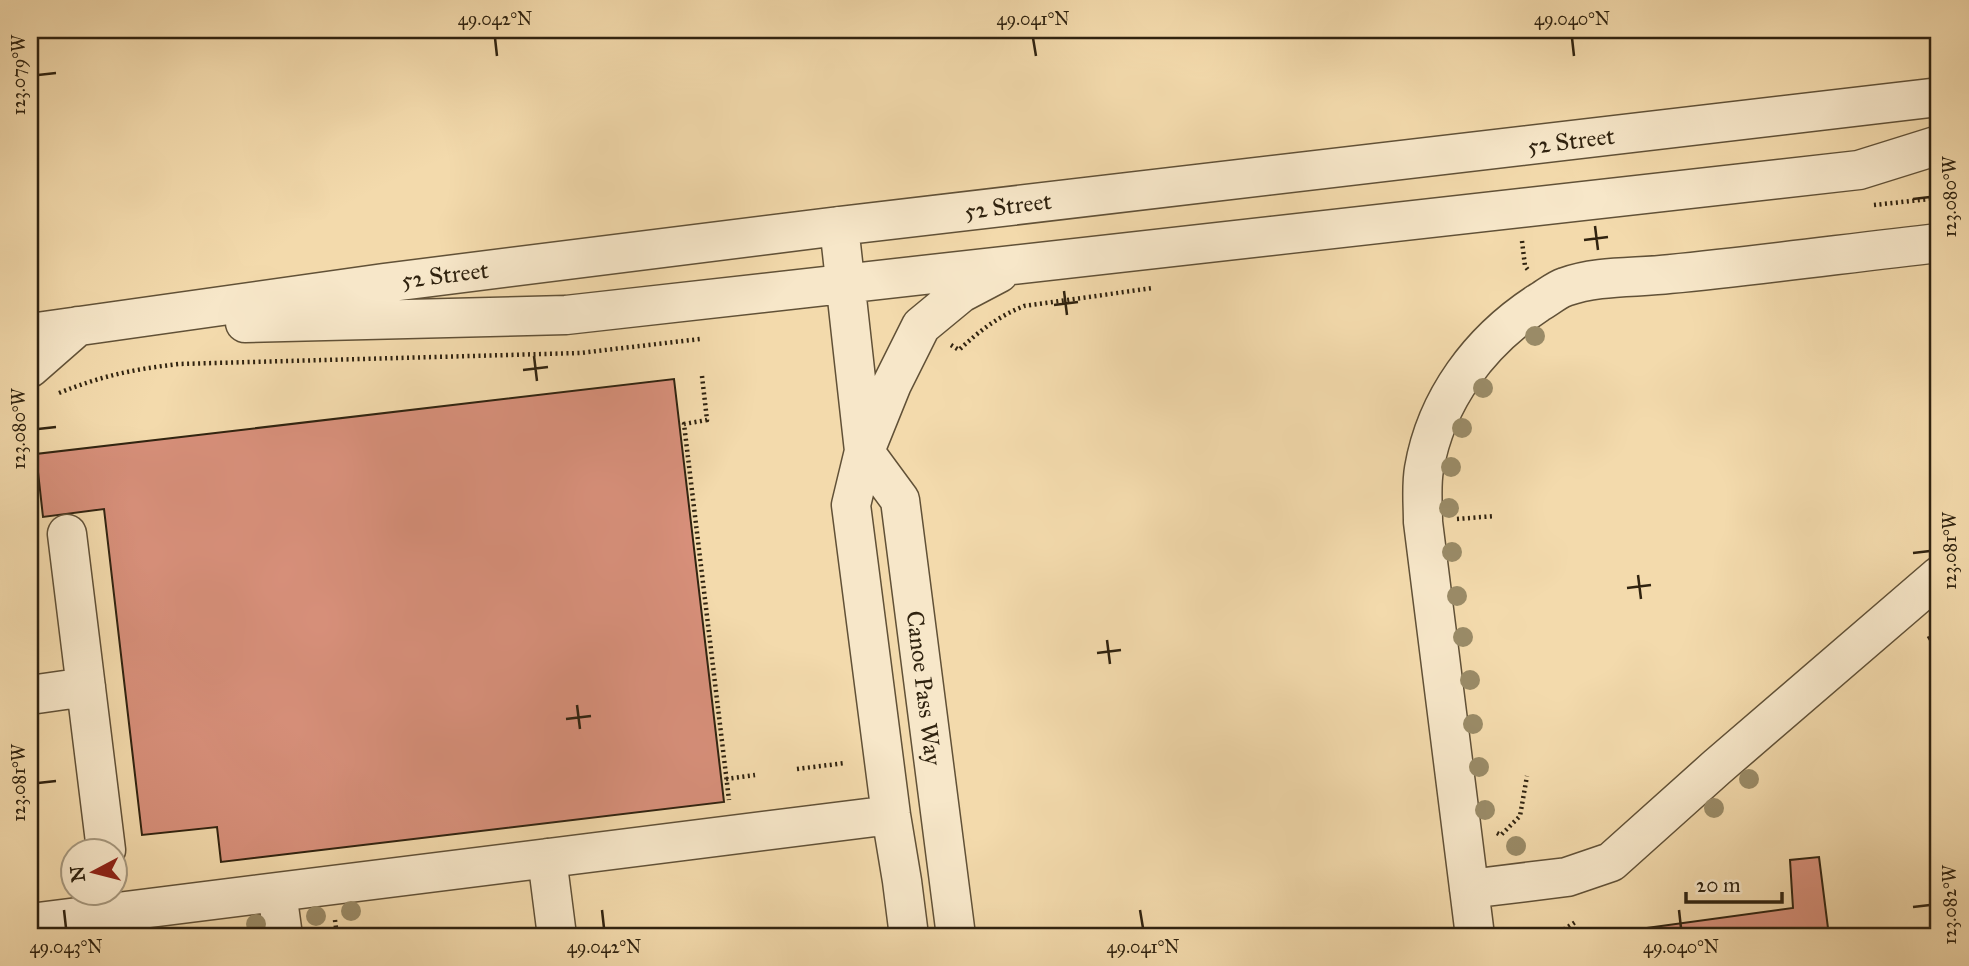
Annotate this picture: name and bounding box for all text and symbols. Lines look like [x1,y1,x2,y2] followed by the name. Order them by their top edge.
[458,8,532,30] text: 49.042°N
[997,8,1069,30] text: 49.041°N
[1534,8,1610,30] text: 49.040°N
[8,34,30,115] text: 123.079°W
[1526,121,1617,161] street label: 52 Street
[1939,156,1961,238] text: 123.080°W
[963,186,1054,226] street label: 52 Street
[400,255,491,295] street label: 52 Street
[8,388,30,470] text: 123.080°W
[1939,511,1961,590] text: 123.081°W
[900,609,948,768] street label: Canoe Pass Way
[8,743,30,822] text: 123.081°W
[60,836,130,906] north arrow
[1686,861,1782,905] scale bar
[1939,864,1961,945] text: 123.082°W
[65,865,90,883] text: N
[1696,872,1741,898] text: 20 m
[30,936,102,958] text: 49.043°N
[567,936,641,958] text: 49.042°N
[1107,936,1179,958] text: 49.041°N
[1643,936,1719,958] text: 49.040°N

